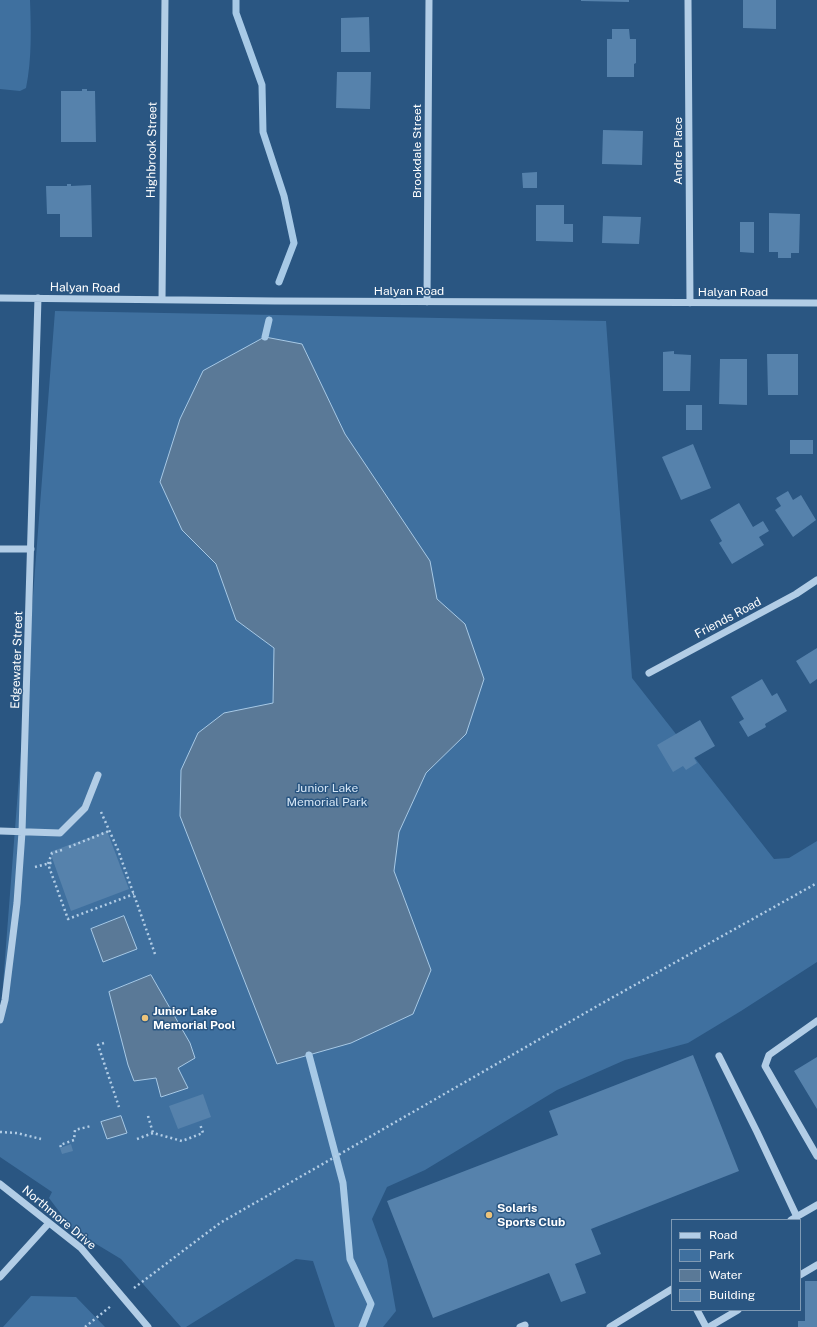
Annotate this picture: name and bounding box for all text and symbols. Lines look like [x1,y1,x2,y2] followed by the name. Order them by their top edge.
[144,102,160,198] street label: Highbrook Street
[410,104,424,198] street label: Brookdale Street
[671,117,685,185] street label: Andre Place
[50,280,120,296] street label: Halyan Road
[374,284,444,298] street label: Halyan Road
[698,285,768,299] street label: Halyan Road
[692,594,764,642] street label: Friends Road
[8,611,26,709] street label: Edgewater Street
[287,781,367,809] park label: Junior Lake Memorial Park
[153,1004,235,1032] place label: Junior Lake Memorial Pool
[140,1013,150,1023] marker: Junior Lake Memorial Pool
[19,1183,99,1253] street label: Northmore Drive
[497,1201,565,1229] place label: Solaris Sports Club
[484,1210,494,1220] marker: Solaris Sports Club
[671,1219,801,1311] legend
[709,1228,737,1242] text: Road
[709,1248,735,1262] text: Park
[709,1268,742,1282] text: Water
[709,1288,755,1302] text: Building

